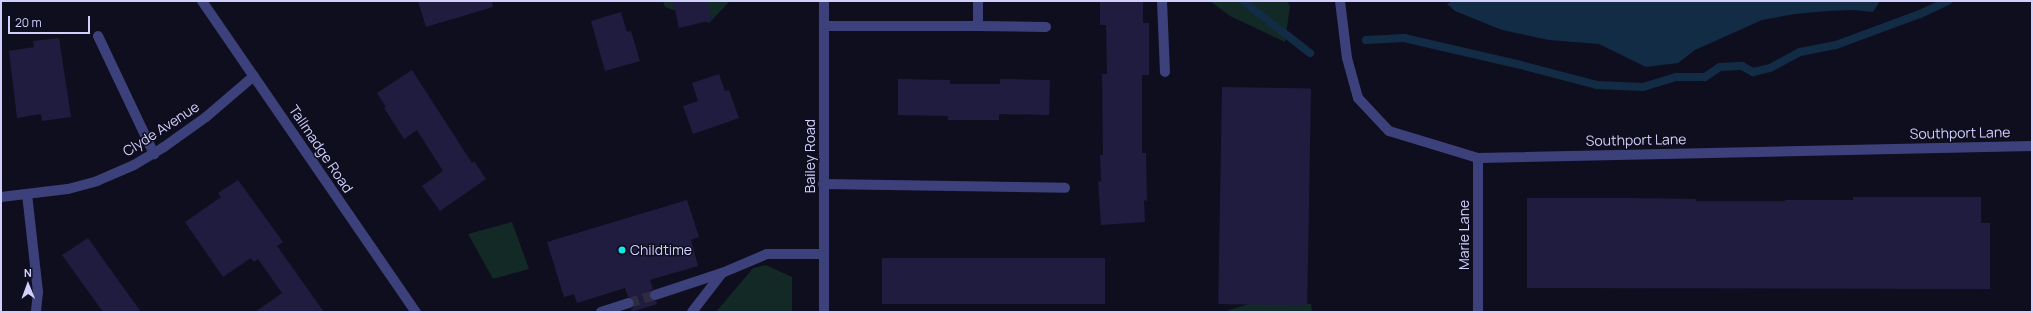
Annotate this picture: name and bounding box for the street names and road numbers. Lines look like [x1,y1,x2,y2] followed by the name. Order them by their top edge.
[120,98,202,160] street label: Clyde Avenue
[285,102,357,196] street label: Tallmadge Road
[802,119,818,193] street label: Bailey Road
[1910,124,2010,142] street label: Southport Lane
[1586,131,1686,149] street label: Southport Lane
[1456,200,1472,270] street label: Marie Lane

